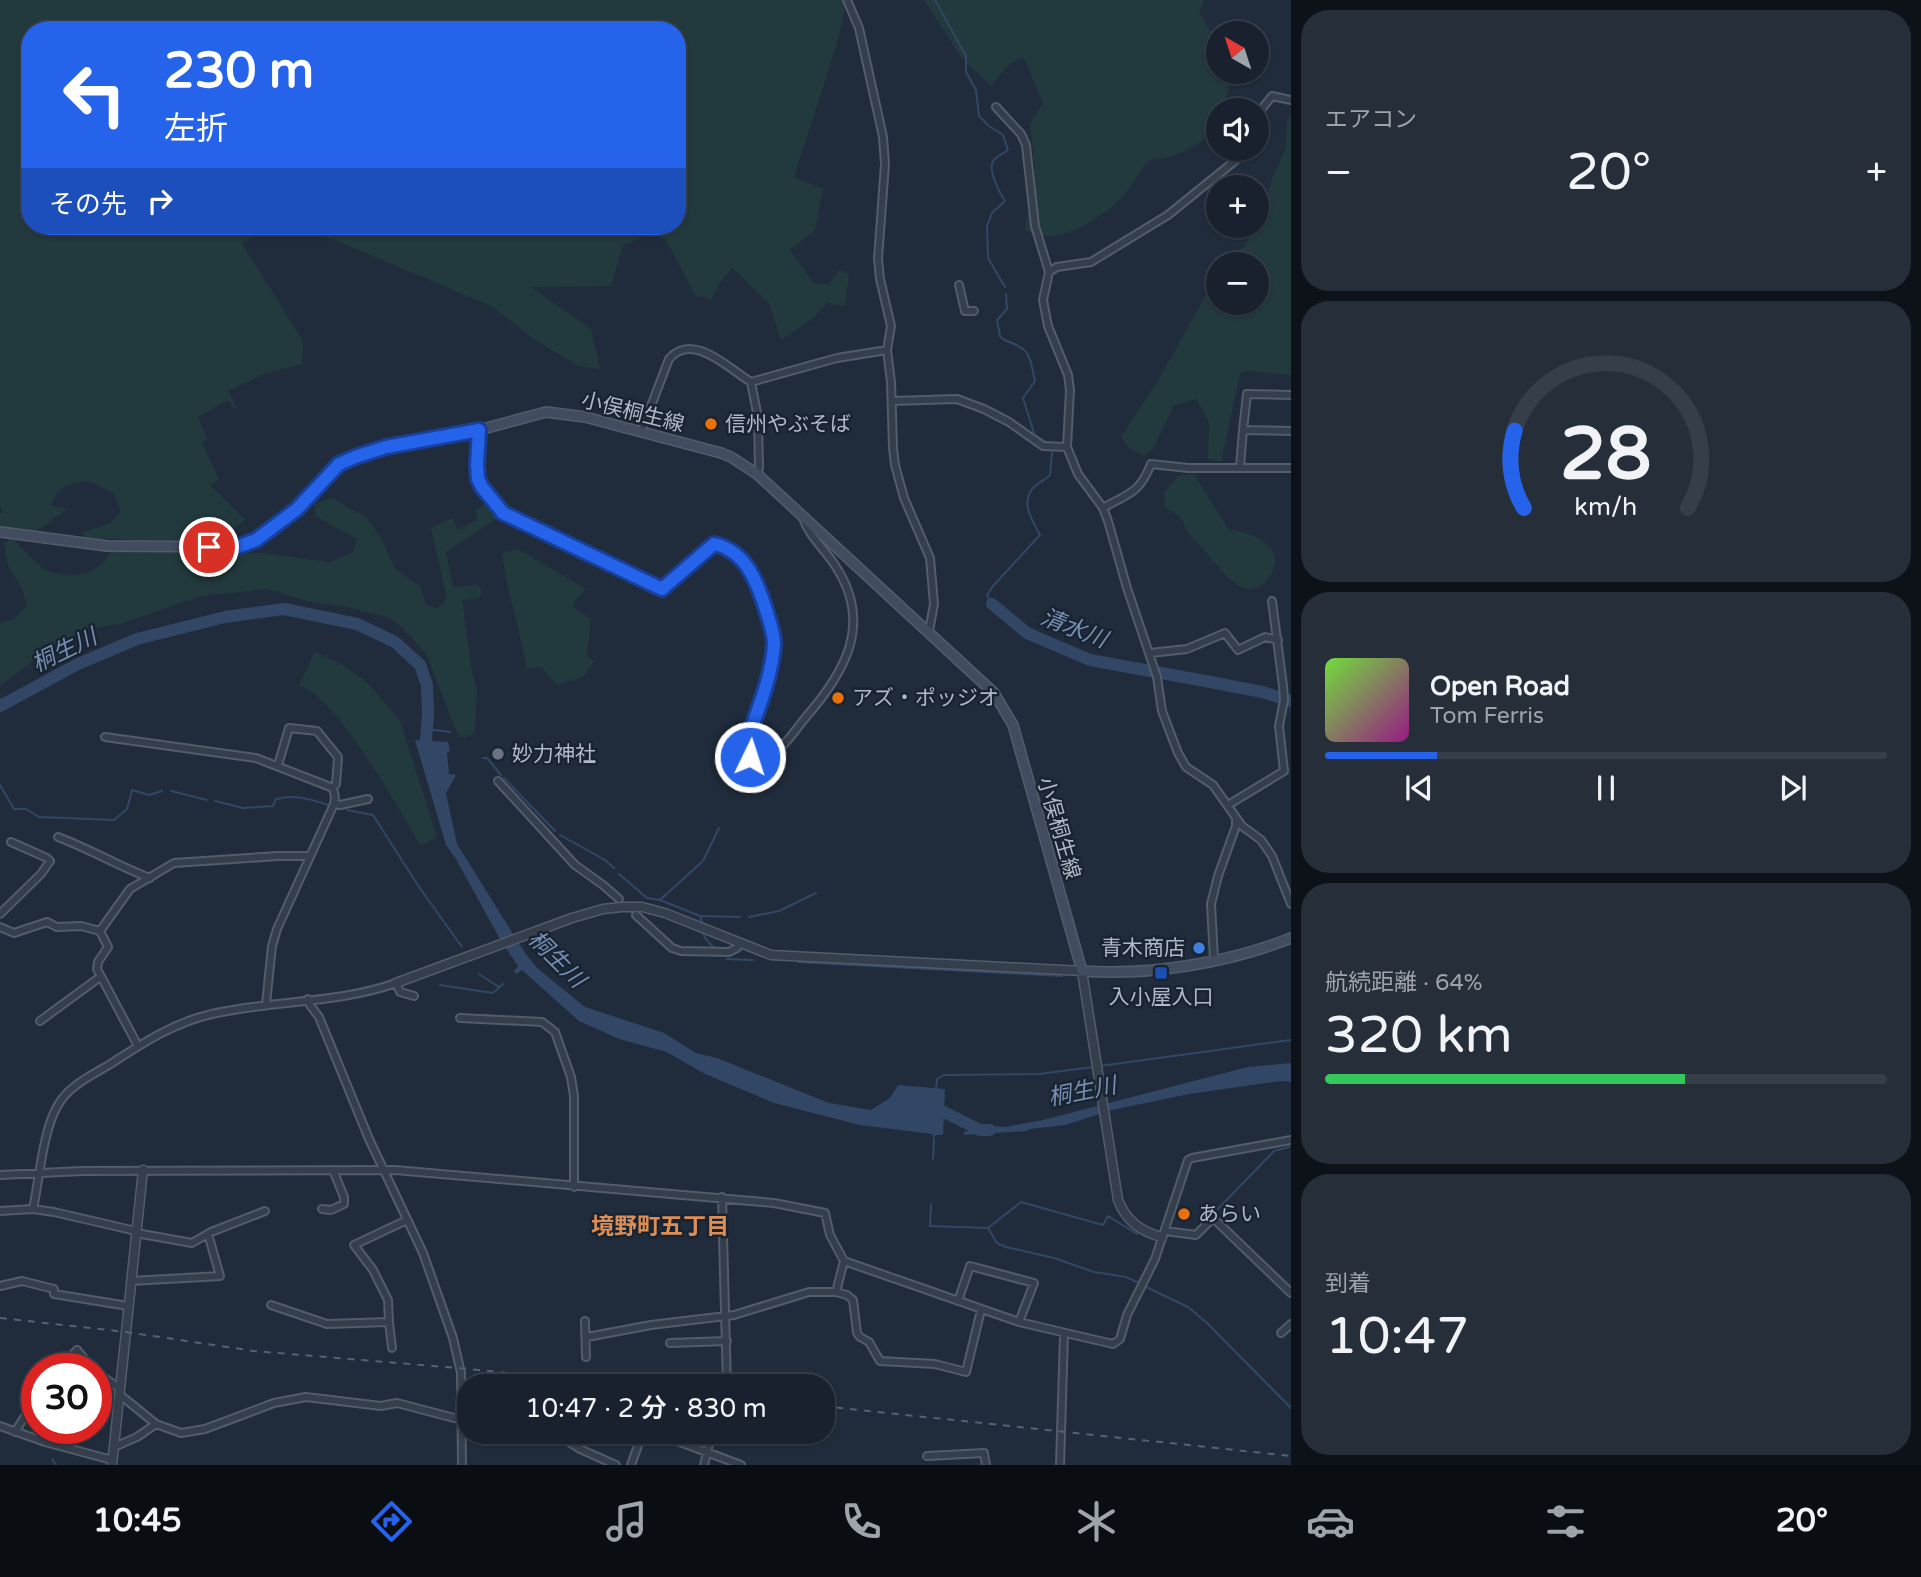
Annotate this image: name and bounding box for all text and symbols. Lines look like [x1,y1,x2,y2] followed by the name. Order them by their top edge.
[1206,21,1269,84] north arrow
[1206,21,1269,315] map controls
[164,42,314,101] text: 230 m
[49,49,140,140] icon: left
[1206,98,1269,161] button: sound
[1325,106,1417,134] text: エアコン
[164,110,228,148] text: 左折
[1566,141,1651,204] text: 20°
[1325,150,1352,196] text: −
[1866,150,1887,196] text: +
[1206,175,1269,238] button: +
[141,182,179,220] icon: right
[49,189,127,220] text: その先
[1206,252,1269,315] button: −
[579,388,687,437] street label: 小俣桐生線
[1560,411,1652,499] text: 28
[725,412,851,437] place label: 信州やぶそば
[703,416,719,432] marker: 信州やぶそば
[1575,491,1637,521] text: km/h
[179,517,239,577] pin
[190,528,228,566] icon: arrive
[1036,603,1114,655] water label: 清水川
[27,622,104,679] water label: 桐生川
[1430,671,1570,702] text: Open Road
[852,686,999,711] place label: アズ・ポッジオ
[830,690,846,706] marker: アズ・ポッジオ
[1430,702,1544,730] text: Tom Ferris
[713,720,787,794] position arrow
[512,742,596,767] place label: 妙力神社
[490,746,506,762] marker: 妙力神社
[1400,769,1438,807] icon: previous
[1587,769,1625,807] icon: pause
[1774,769,1812,807] icon: next
[1032,774,1085,882] street label: 小俣桐生線
[522,925,593,996] water label: 桐生川
[1101,936,1185,961] place label: 青木商店
[1191,940,1207,956] marker: 青木商店
[1153,965,1169,981] marker: 入小屋入口
[1325,969,1483,997] text: 航続距離 · 64%
[1109,985,1214,1010] place label: 入小屋入口
[1325,1004,1513,1067] text: 320 km
[1046,1071,1122,1112] water label: 桐生川
[1198,1202,1261,1227] place label: あらい
[1176,1206,1192,1222] marker: あらい
[591,1213,729,1241] district label: 境野町五丁目
[1325,1270,1371,1298] text: 到着
[1325,1305,1469,1368] text: 10:47
[21,1353,112,1444] speed limit sign: 30
[525,1393,767,1424] text: 10:47 · 2 分 · 830 m
[367,1497,416,1546] icon: directions
[602,1497,651,1546] icon: music
[837,1497,886,1546] icon: phone
[1072,1497,1121,1546] icon: climate
[1306,1497,1355,1546] icon: car
[1541,1497,1590,1546] icon: filters
[93,1502,182,1540] text: 10:45
[1776,1502,1828,1540] text: 20°

